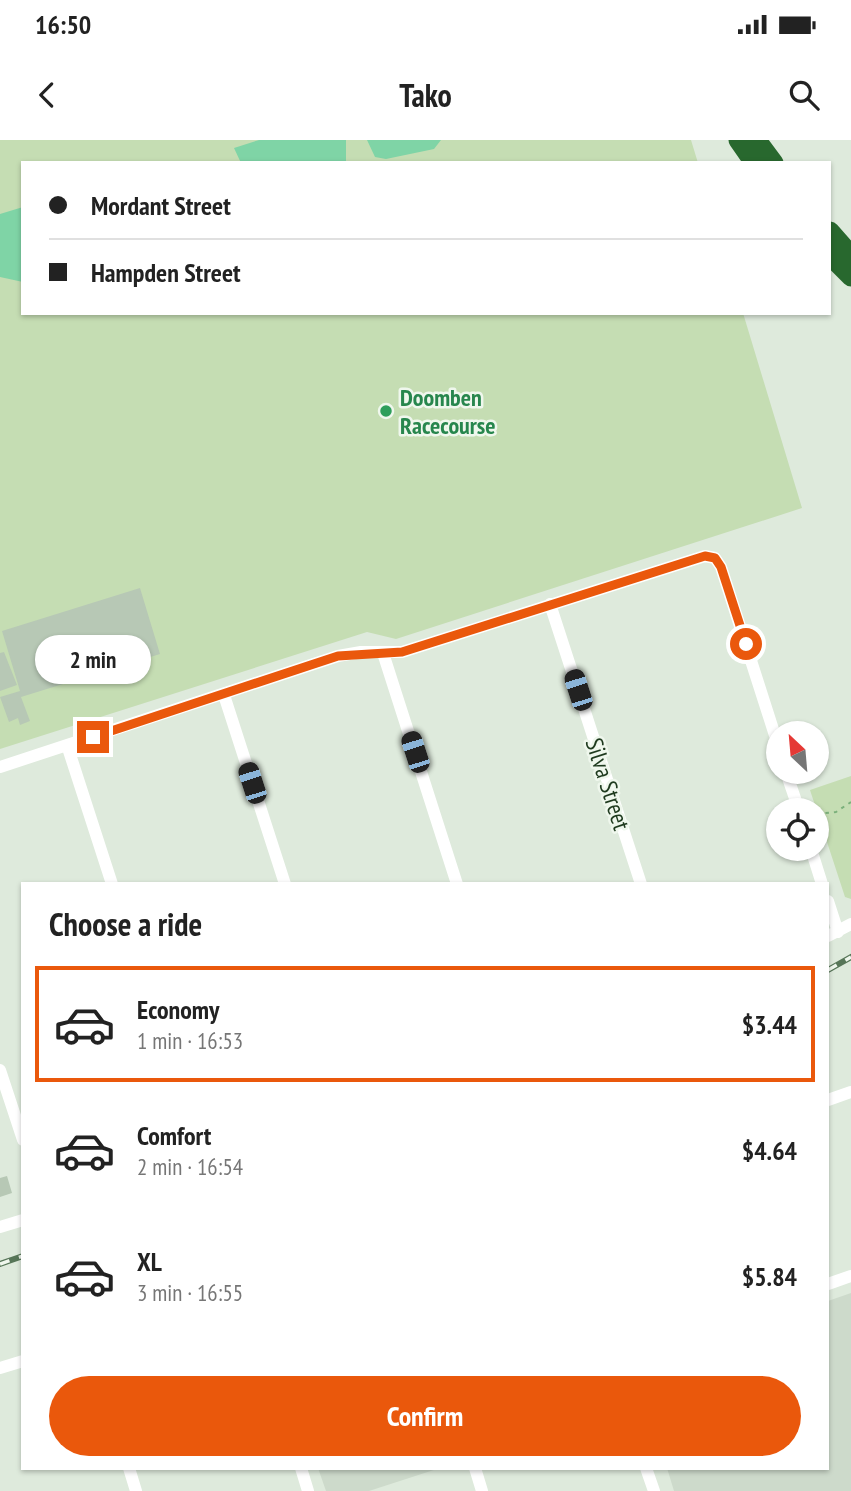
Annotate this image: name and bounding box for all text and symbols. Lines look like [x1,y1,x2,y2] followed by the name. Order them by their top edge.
[35,8,91,41] text: 16:50
[399,74,452,116] text: Tako
[28,76,66,114] icon: back
[785,76,823,114] icon: search
[91,189,231,222] text: Mordant Street
[91,256,241,289] text: Hampden Street
[400,382,496,441] place label: Doomben Racecourse
[378,403,394,419] marker: Doomben Racecourse
[730,628,762,660] route start
[35,636,151,684] callout: 2 min
[70,645,116,674] text: 2 min
[562,667,595,713] car
[77,721,109,753] route end
[766,721,830,784] north arrow
[766,721,829,861] map controls
[399,729,432,775] car
[579,734,638,834] street label: Silva Street
[236,760,269,806] car
[766,798,829,861] button: locate
[49,903,202,945] text: Choose a ride
[53,993,116,1056] icon: car
[137,993,219,1026] text: Economy
[742,1008,797,1041] text: $3.44
[137,1026,243,1055] text: 1 min · 16:53
[53,1119,116,1182] icon: car
[137,1119,211,1152] text: Comfort
[742,1134,797,1167] text: $4.64
[137,1152,243,1181] text: 2 min · 16:54
[53,1245,116,1308] icon: car
[137,1245,162,1278] text: XL
[742,1260,797,1293] text: $5.84
[137,1278,243,1307] text: 3 min · 16:55
[49,1376,801,1456] button: Confirm

